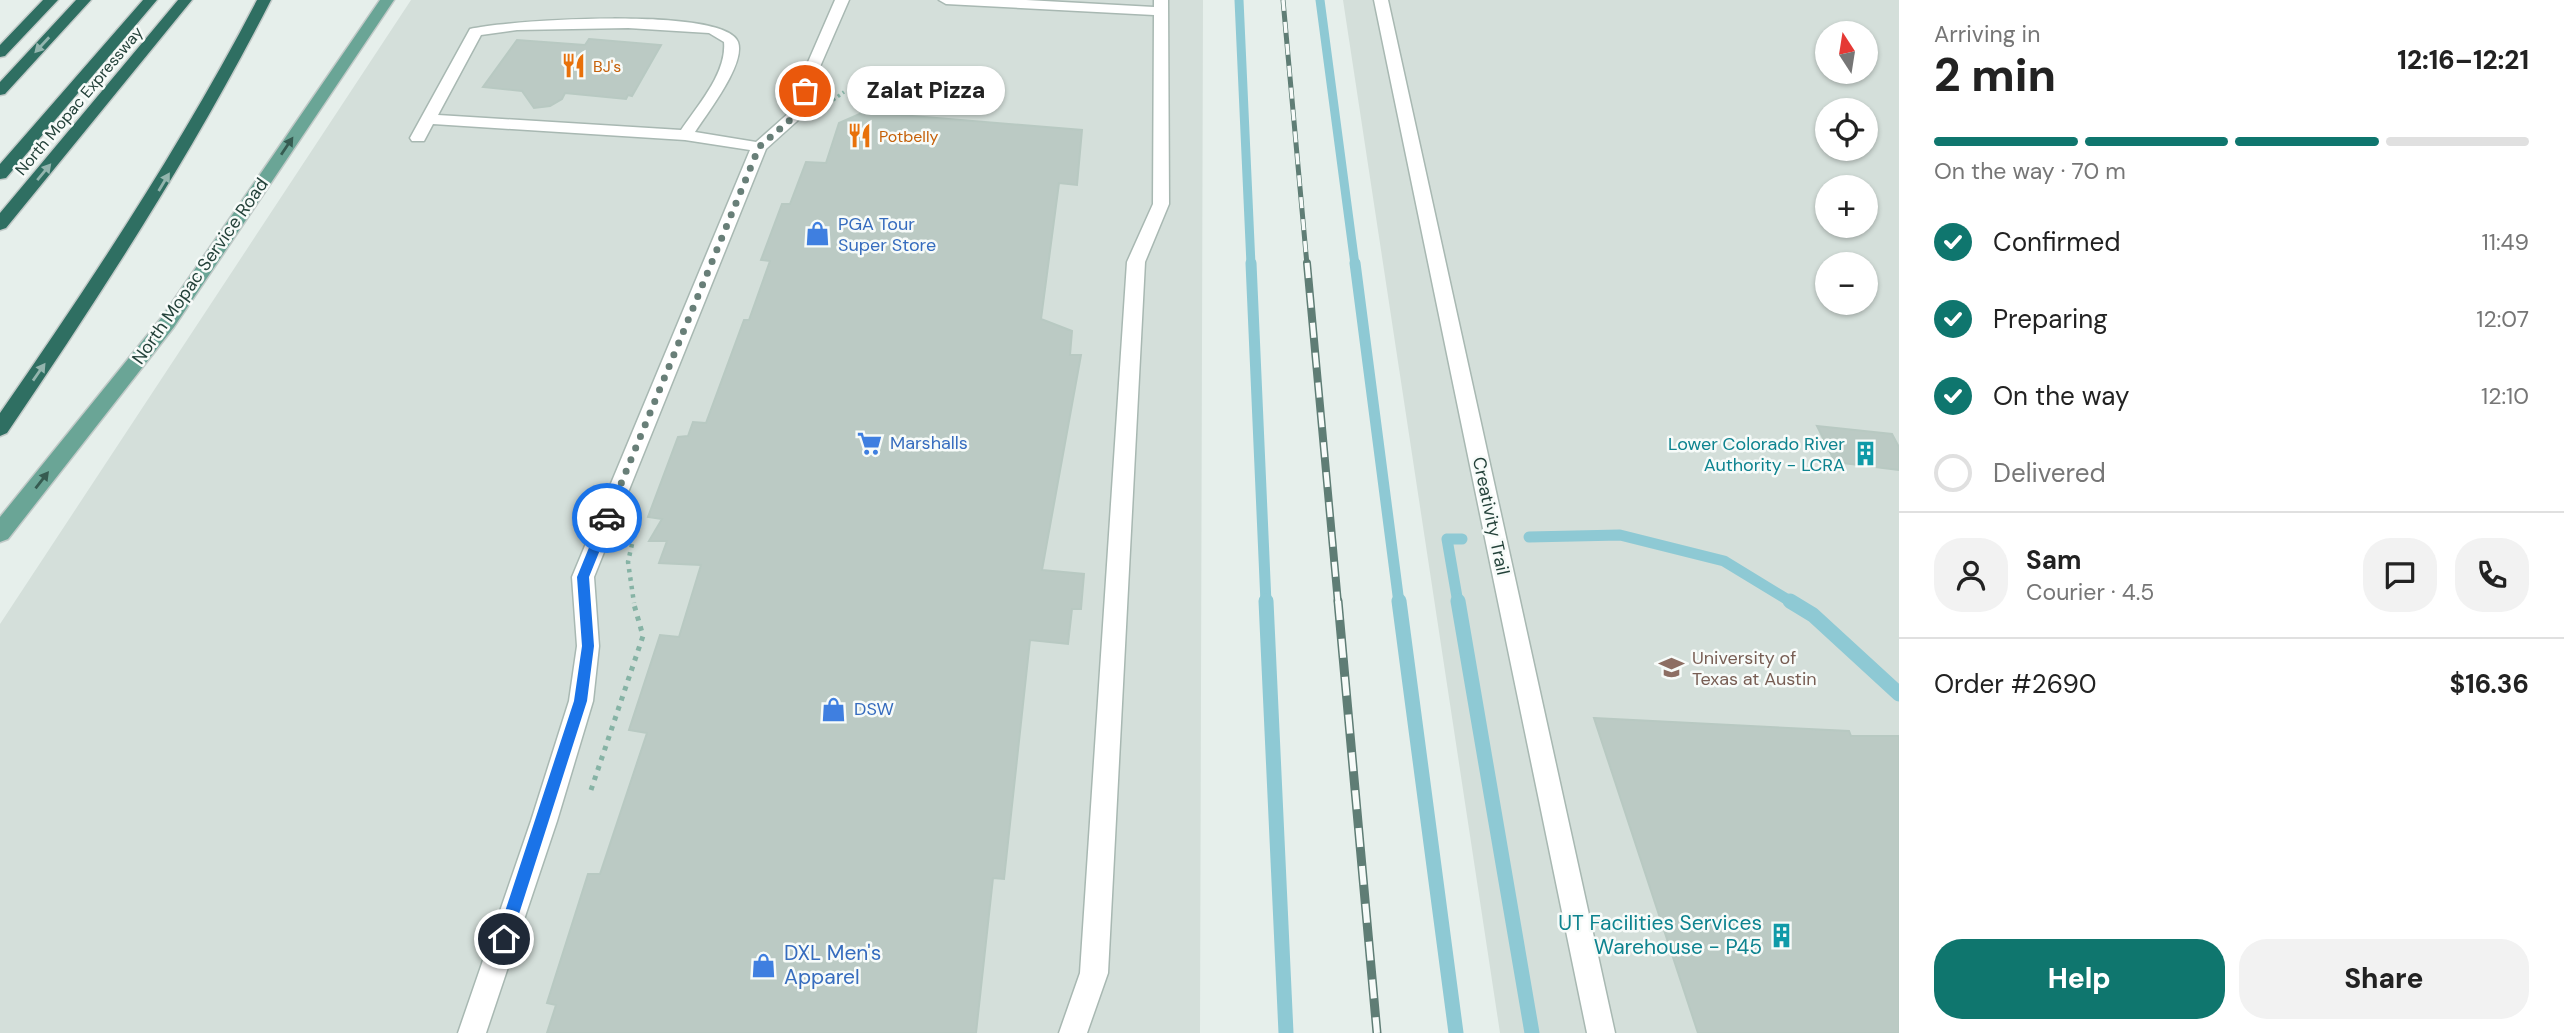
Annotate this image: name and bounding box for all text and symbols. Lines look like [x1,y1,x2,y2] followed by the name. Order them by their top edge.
[1934,19,2040,49] text: Arriving in
[1815,21,1878,84] north arrow
[1815,21,1878,315] map controls
[11,22,148,180] street label: North Mopac Expressway
[34,36,50,54] one-way arrow
[2397,43,2529,77] text: 12:16–12:21
[1934,45,2056,105] text: 2 min
[559,52,587,80] restaurant icon: BJ's
[593,56,621,77] place label: BJ's
[775,61,835,121] pin
[847,66,1004,116] callout: Zalat Pizza
[786,72,824,110] icon: bag
[867,75,985,105] text: Zalat Pizza
[1815,98,1878,161] button: locate
[845,122,873,150] restaurant icon: Potbelly
[879,126,938,147] place label: Potbelly
[280,137,294,155] one-way arrow
[1934,156,2126,186] text: On the way · 70 m
[36,163,51,181] one-way arrow
[126,173,274,369] street label: North Mopac Service Road
[158,173,170,192] one-way arrow
[1815,175,1878,238] button: +
[838,212,936,257] place label: PGA Tour Super Store
[804,220,832,248] shop icon: PGA Tour Super Store
[1934,223,1972,261] icon: check
[1993,225,2120,259] text: Confirmed
[2482,227,2529,257] text: 11:49
[1815,252,1878,315] button: −
[1934,300,1972,338] icon: check
[1993,302,2108,336] text: Preparing
[2476,304,2529,334] text: 12:07
[32,363,46,381] one-way arrow
[1934,377,1972,415] icon: check
[1993,379,2129,413] text: On the way
[2481,381,2529,411] text: 12:10
[856,429,884,457] supermarket icon: Marshalls
[890,431,968,455] place label: Marshalls
[1668,432,1845,477] place label: Lower Colorado River Authority - LCRA
[1851,440,1879,468] building icon: Lower Colorado River Authority - LCRA
[1467,455,1515,577] street label: Creativity Trail
[1993,456,2106,490] text: Delivered
[35,471,49,489] one-way arrow
[572,483,642,553] courier
[588,499,626,537] icon: car
[1934,538,2008,612] button: person
[2363,538,2437,612] button: chat
[2455,538,2529,612] button: phone
[2026,543,2081,577] text: Sam
[2026,577,2154,607] text: Courier · 4.5
[1692,646,1817,691] place label: University of Texas at Austin
[1658,654,1686,682] school or university icon: University of Texas at Austin
[1934,667,2097,701] text: Order #2690
[2450,667,2529,701] text: $16.36
[820,695,848,723] shop icon: DSW
[854,697,894,721] place label: DSW
[474,909,534,969] pin
[1558,909,1762,961] place label: UT Facilities Services Warehouse - P45
[485,920,523,958] icon: home
[1768,921,1796,949] building icon: UT Facilities Services Warehouse - P45
[784,939,881,991] place label: DXL Men's Apparel
[1934,939,2225,1019] button: Help
[2239,939,2529,1019] button: Share
[750,951,778,979] shop icon: DXL Men's Apparel

